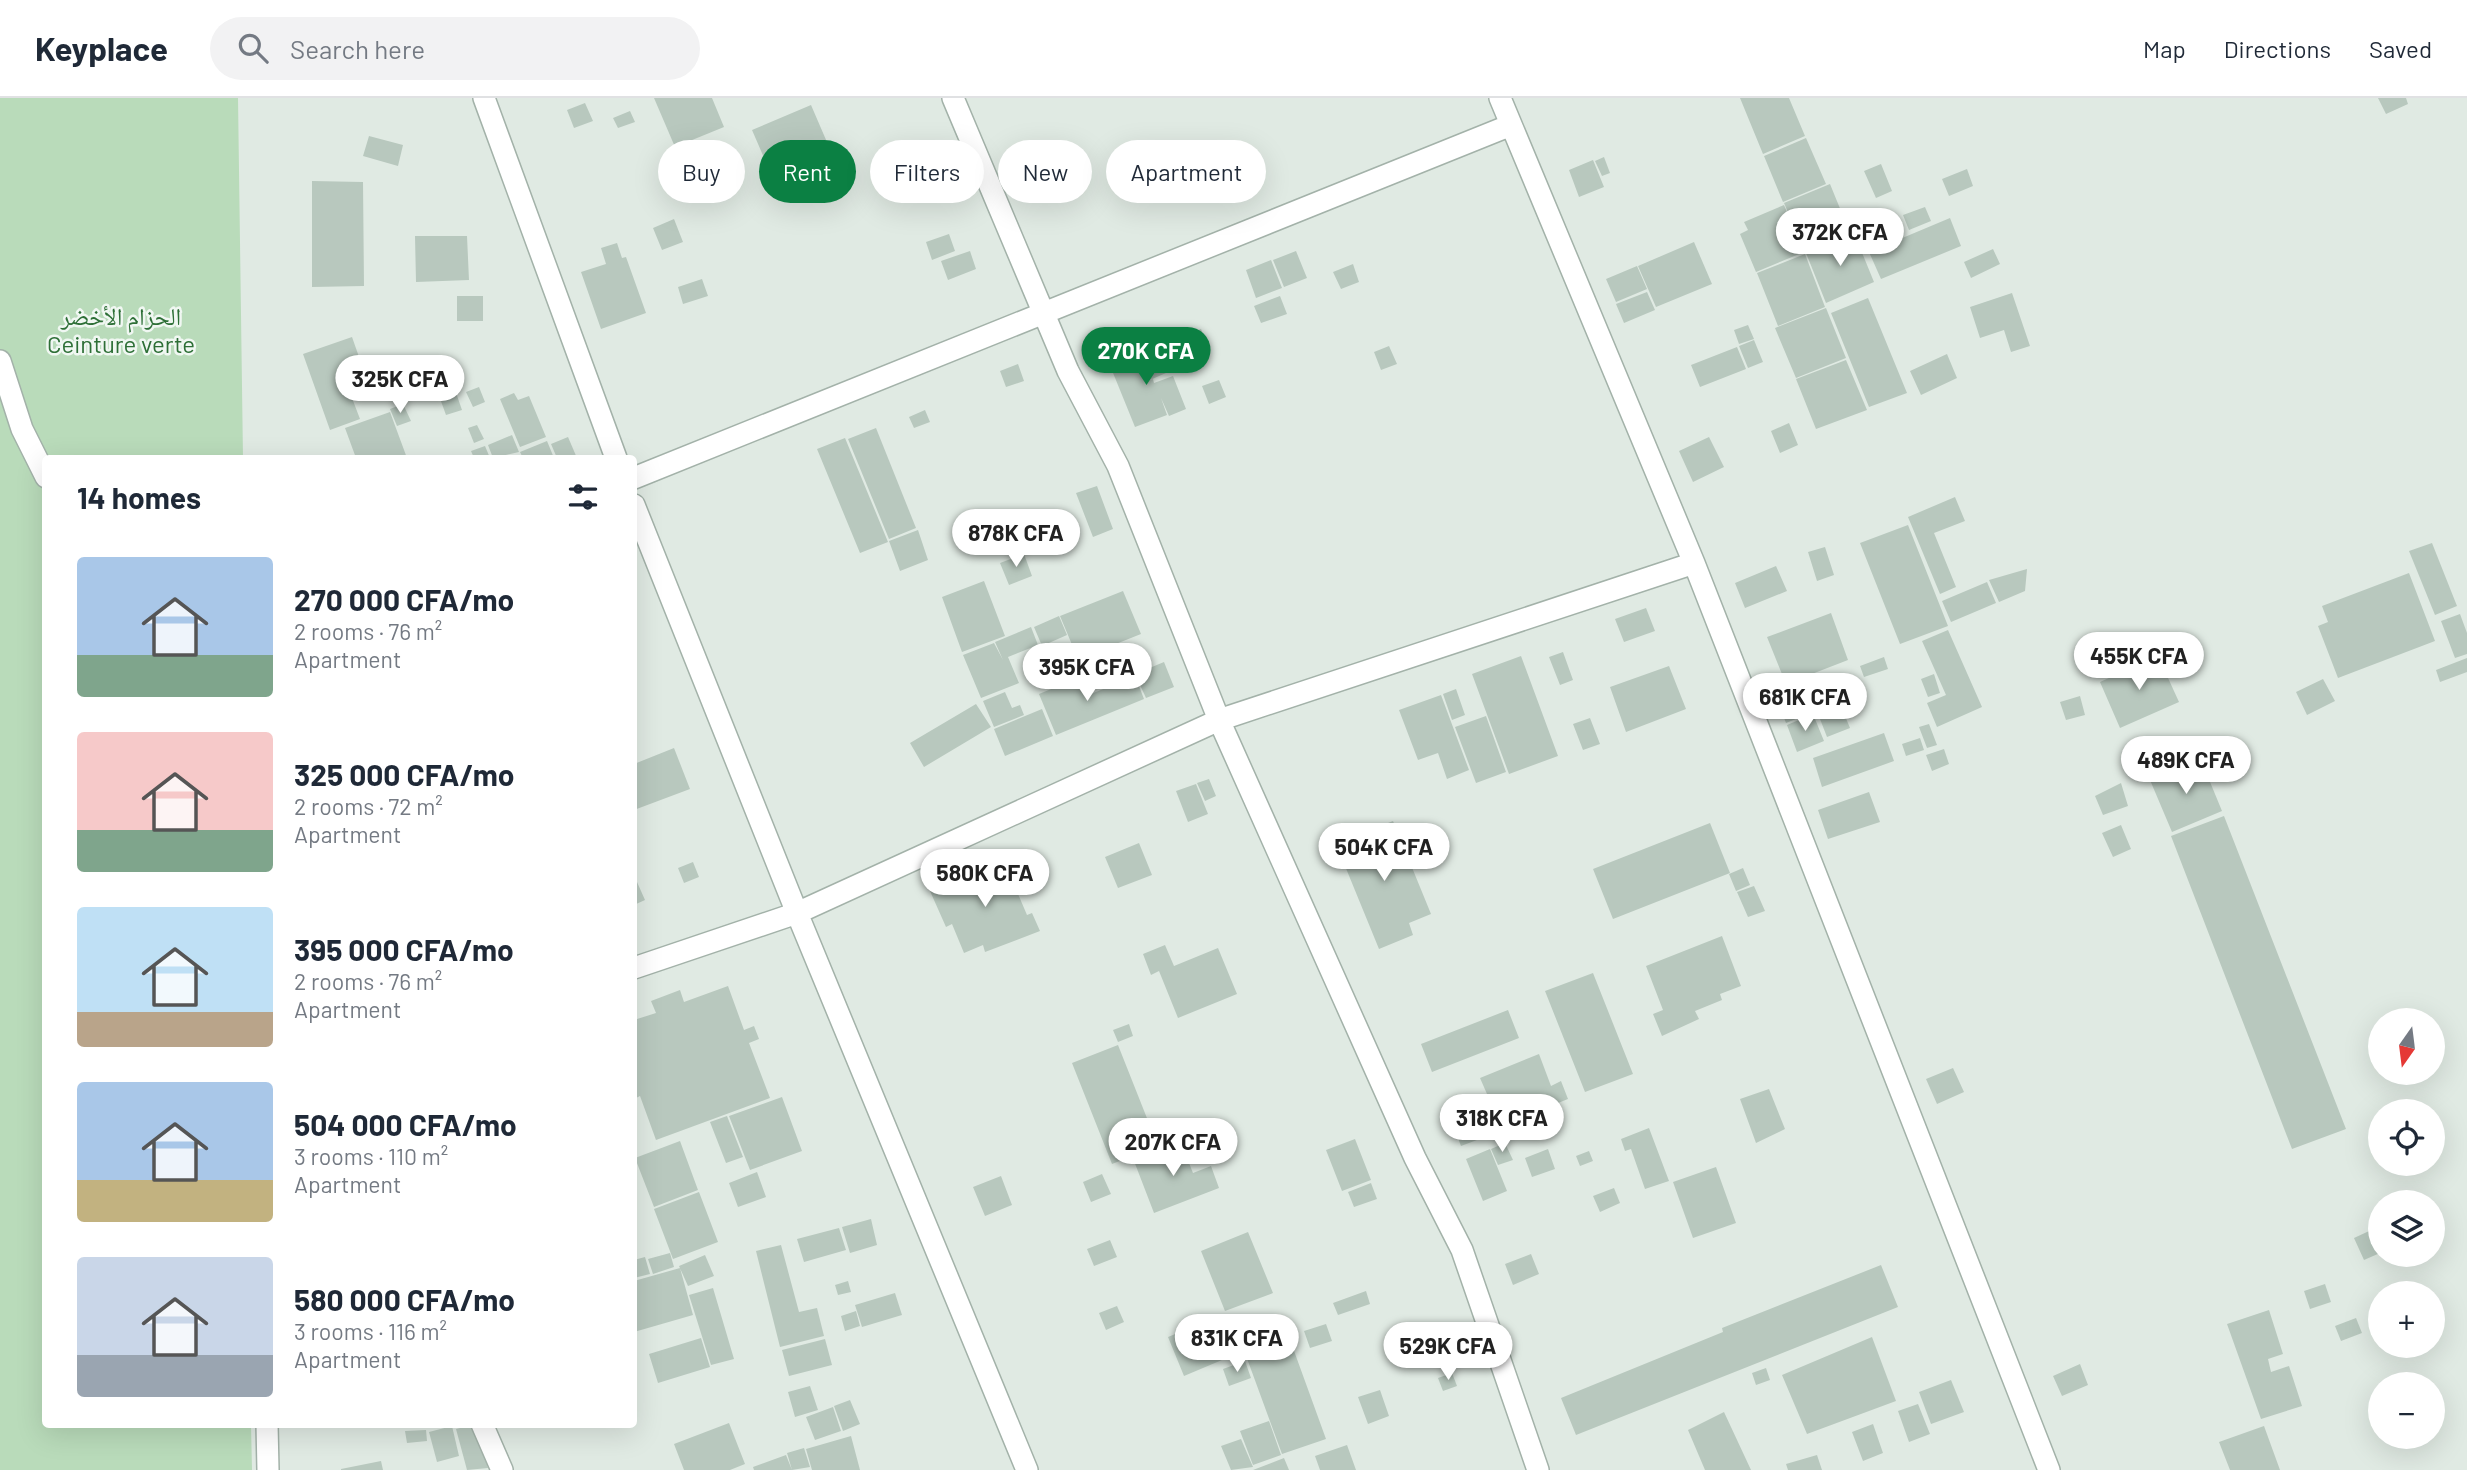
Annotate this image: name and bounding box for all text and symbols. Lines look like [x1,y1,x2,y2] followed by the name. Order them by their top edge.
[210,17,700,80] search box
[35,28,168,68] text: Keyplace
[234,29,272,67] icon: search
[290,33,425,64] text: Search here
[2143,34,2186,63] text: Map
[2224,34,2331,63] text: Directions
[2369,34,2432,63] text: Saved
[658,140,745,203] chip: Buy
[759,140,856,203] chip: Rent
[870,140,984,203] chip: Filters
[998,140,1092,203] chip: New
[1106,140,1266,203] chip: Apartment
[1768,208,1912,268] pin: 372K CFA
[1792,217,1888,245] text: 372K CFA
[47,301,195,358] park label: الحزام الأخضر Ceinture verte
[1074,328,1218,387] pin: 270K CFA
[1098,336,1194,364] text: 270K CFA
[328,356,472,415] pin: 325K CFA
[351,364,449,392] text: 325K CFA
[564,478,602,516] icon: filters
[77,479,201,515] text: 14 homes
[944,510,1088,569] pin: 878K CFA
[968,518,1064,546] text: 878K CFA
[294,581,514,617] text: 270 000 CFA/mo
[133,585,217,669] icon: home
[294,617,442,645] text: 2 rooms · 76 m²
[2067,632,2211,692] pin: 455K CFA
[2090,641,2188,669] text: 455K CFA
[1015,644,1159,703] pin: 395K CFA
[294,645,401,673] text: Apartment
[1039,652,1135,680] text: 395K CFA
[1733,674,1877,733] pin: 681K CFA
[1759,682,1851,710] text: 681K CFA
[2114,736,2258,796] pin: 489K CFA
[2137,745,2235,773] text: 489K CFA
[294,756,515,792] text: 325 000 CFA/mo
[133,760,217,844] icon: home
[294,792,443,820] text: 2 rooms · 72 m²
[294,820,401,848] text: Apartment
[1312,824,1456,883] pin: 504K CFA
[1335,832,1433,860] text: 504K CFA
[913,850,1057,909] pin: 580K CFA
[936,858,1034,886] text: 580K CFA
[294,931,514,967] text: 395 000 CFA/mo
[133,935,217,1019] icon: home
[294,967,442,995] text: 2 rooms · 76 m²
[294,995,401,1023] text: Apartment
[2368,1008,2445,1085] north arrow
[2368,1008,2445,1449] map controls
[1430,1094,1574,1154] pin: 318K CFA
[2368,1099,2445,1176] button: locate
[1456,1103,1548,1131] text: 318K CFA
[294,1106,517,1142] text: 504 000 CFA/mo
[133,1110,217,1194] icon: home
[1101,1118,1245,1178] pin: 207K CFA
[1125,1127,1221,1155] text: 207K CFA
[294,1142,448,1170] text: 3 rooms · 110 m²
[294,1170,401,1198] text: Apartment
[2368,1190,2445,1267] button: layers
[294,1281,515,1317] text: 580 000 CFA/mo
[2368,1281,2445,1358] button: +
[133,1285,217,1369] icon: home
[1165,1314,1309,1374] pin: 831K CFA
[294,1317,447,1345] text: 3 rooms · 116 m²
[1376,1322,1520,1382] pin: 529K CFA
[1191,1323,1283,1351] text: 831K CFA
[1400,1331,1497,1359] text: 529K CFA
[294,1345,401,1373] text: Apartment
[2368,1372,2445,1449] button: −

